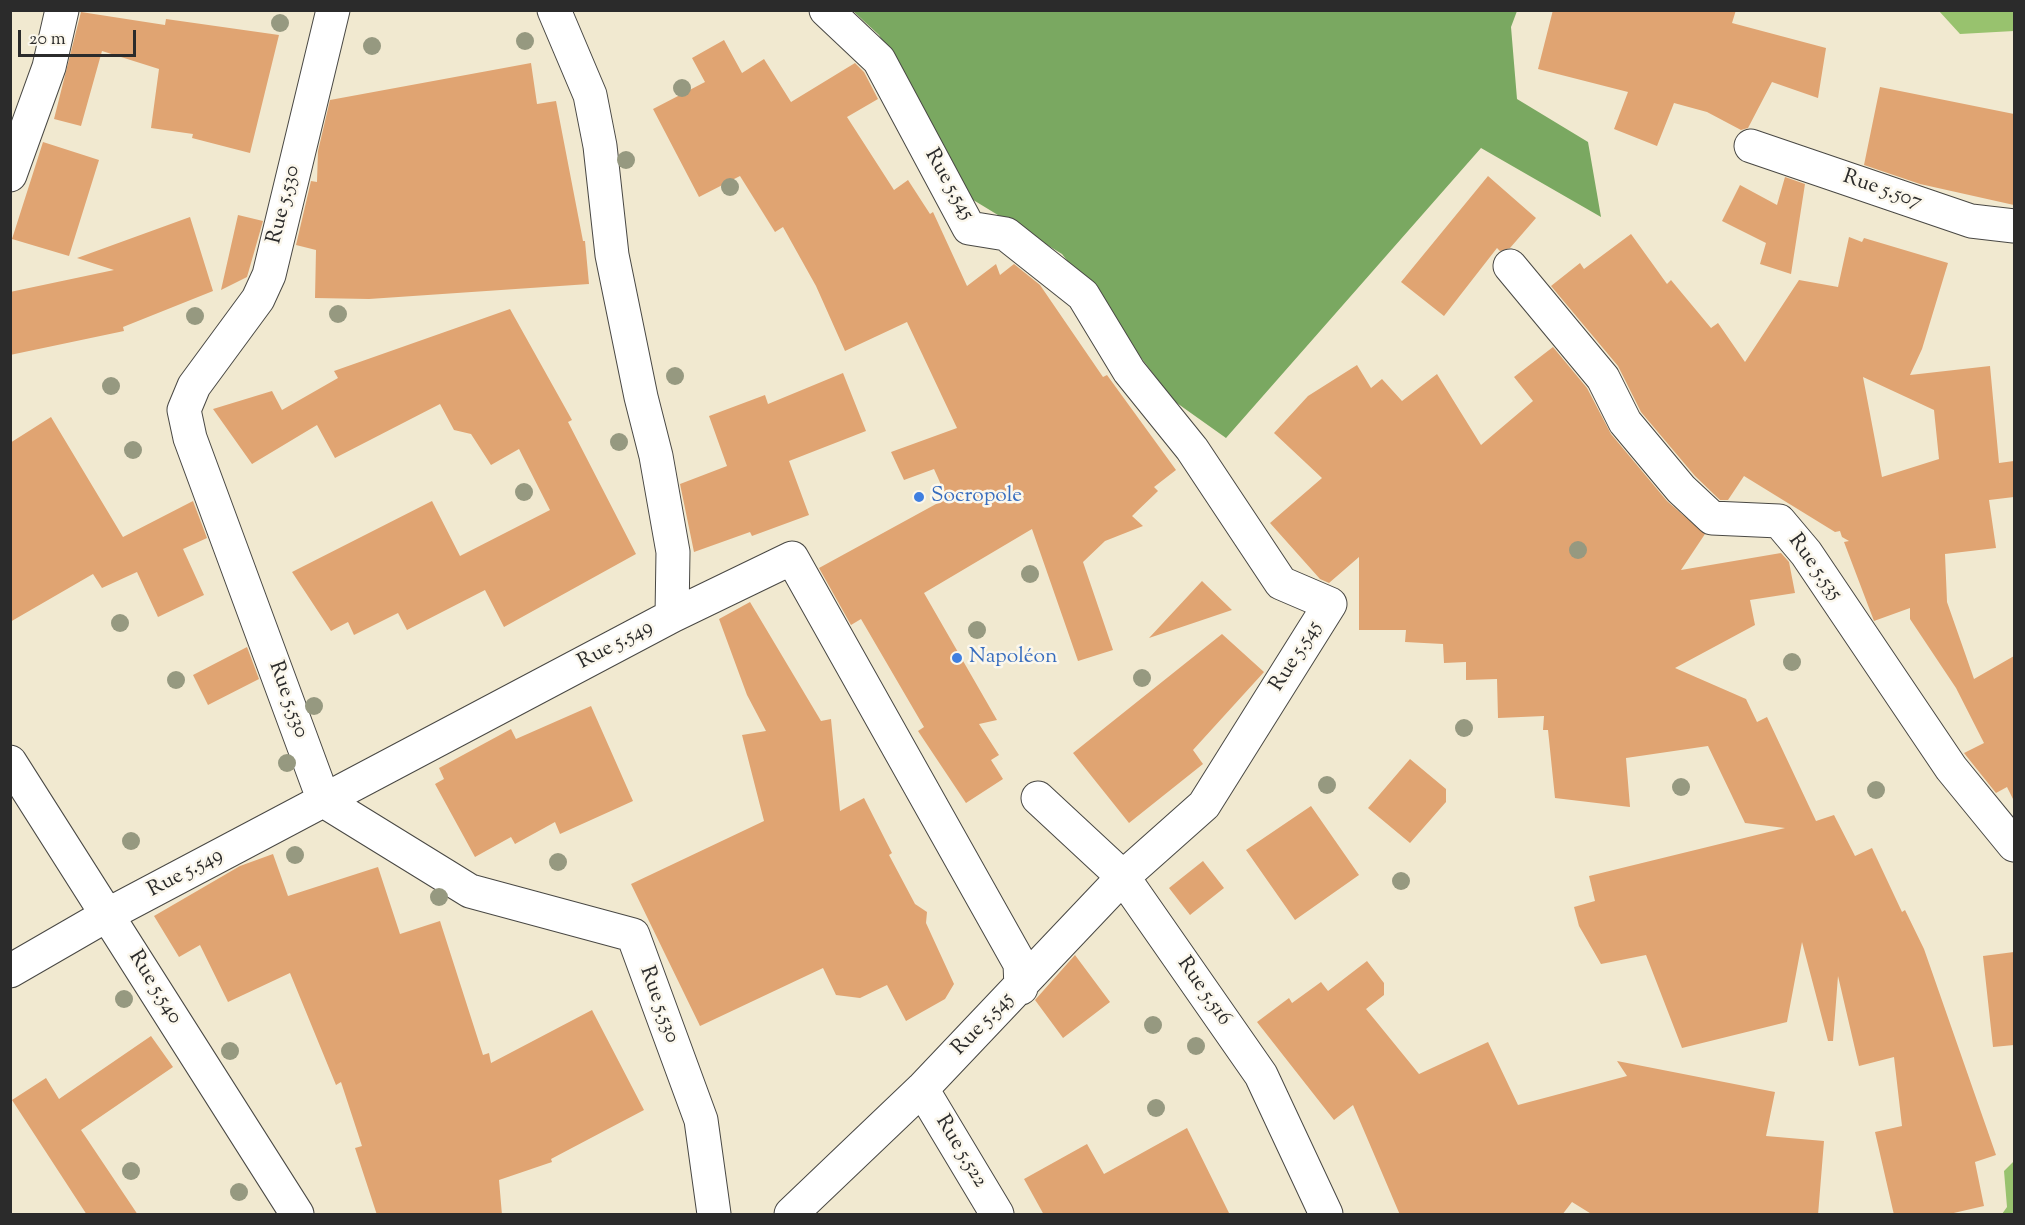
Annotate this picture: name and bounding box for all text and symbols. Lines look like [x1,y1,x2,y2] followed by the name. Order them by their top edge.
[21,18,140,56] scale bar
[29,27,66,53] text: 20 m
[918,145,978,225] street label: Rue 5.545
[263,163,307,247] street label: Rue 5.530
[1839,166,1925,216] street label: Rue 5.507
[931,484,1022,510] place label: Socropole
[912,490,926,504] marker: Socropole
[1781,530,1847,606] street label: Rue 5.535
[574,616,658,676] street label: Rue 5.549
[1266,617,1328,697] street label: Rue 5.545
[969,645,1057,671] place label: Napoléon
[950,651,964,665] marker: Napoléon
[261,658,313,742] street label: Rue 5.530
[144,844,228,904] street label: Rue 5.549
[122,947,186,1029] street label: Rue 5.540
[1170,953,1236,1031] street label: Rue 5.516
[632,963,684,1047] street label: Rue 5.530
[948,988,1020,1062] street label: Rue 5.545
[929,1111,991,1193] street label: Rue 5.522

